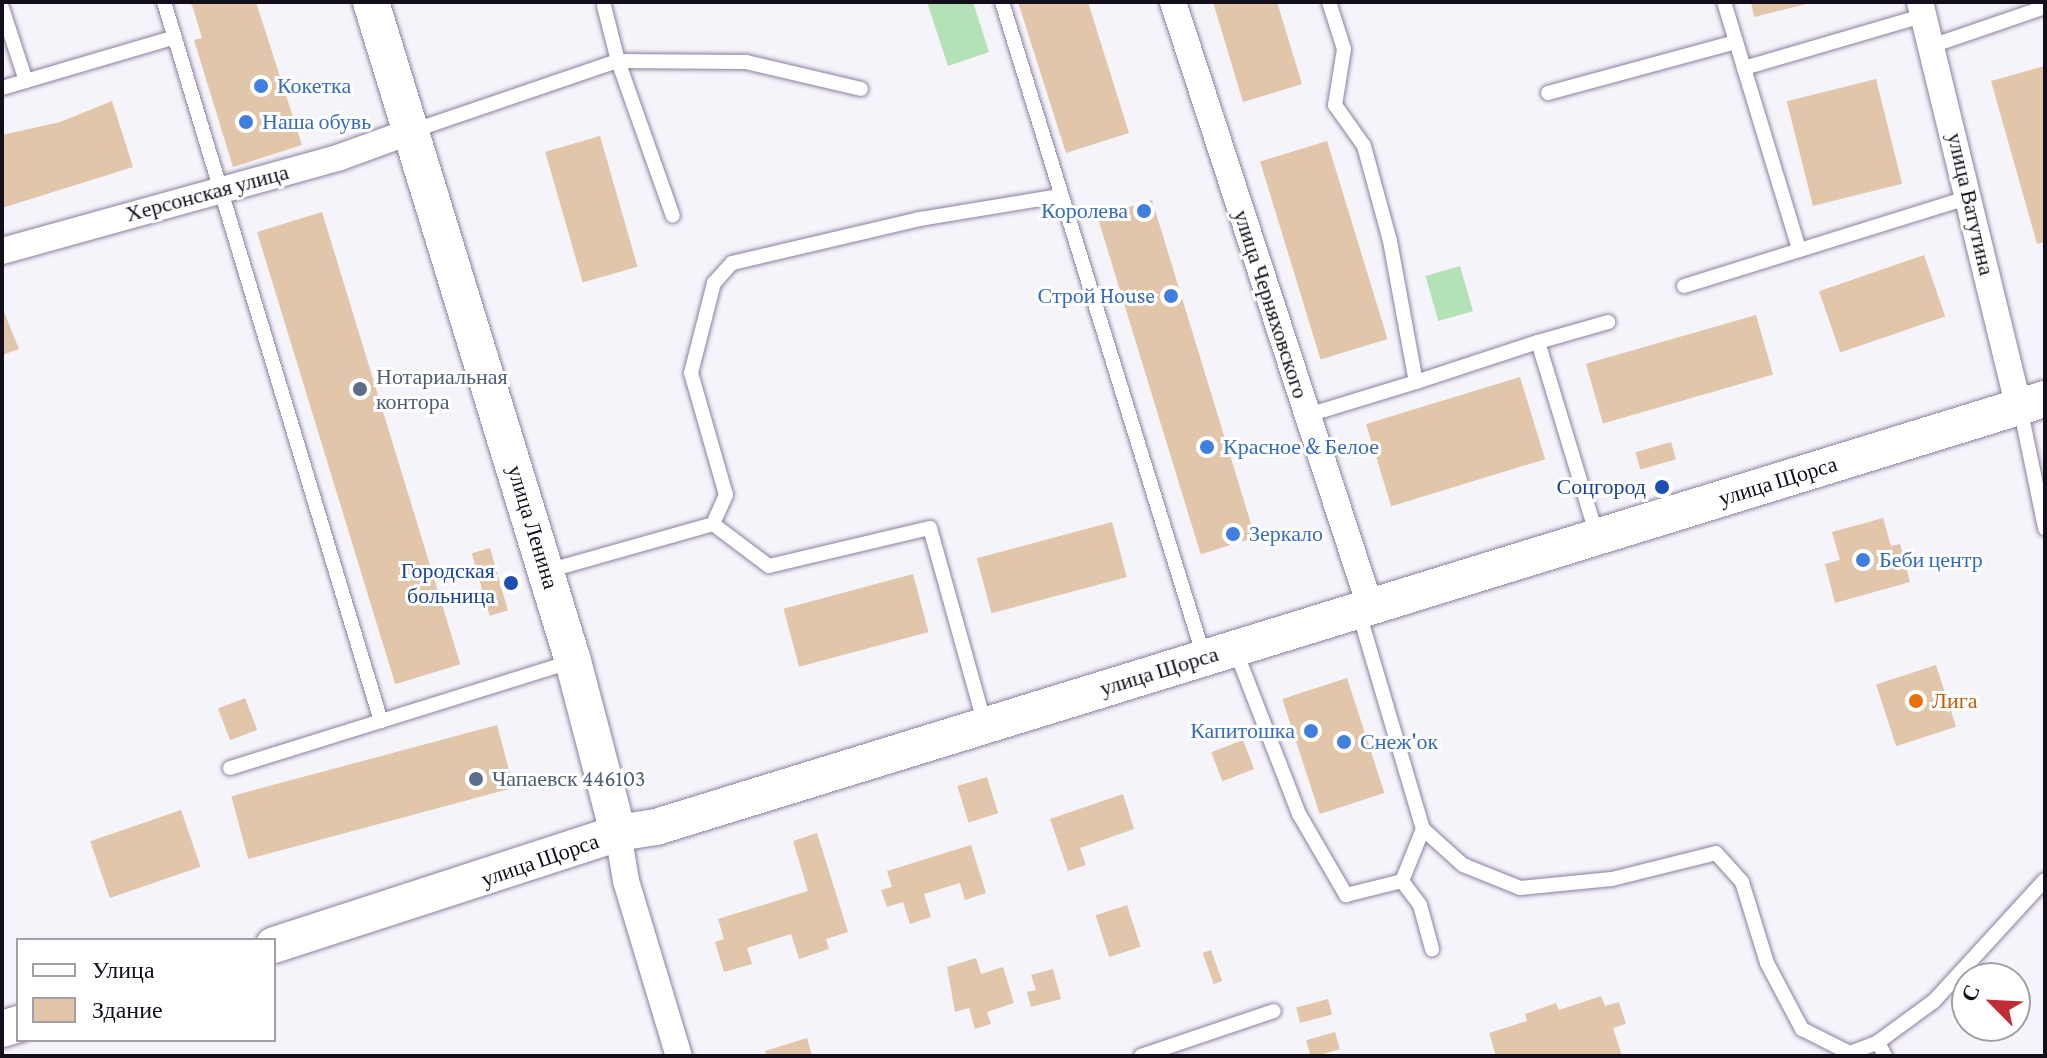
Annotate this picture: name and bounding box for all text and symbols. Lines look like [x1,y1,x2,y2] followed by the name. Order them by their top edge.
[277,73,351,99] place label: Кокетка
[252,77,270,95] marker: Кокетка
[262,109,371,135] place label: Наша обувь
[237,113,255,131] marker: Наша обувь
[1942,130,2000,278] street label: улица Ватутина
[123,159,291,227] street label: Херсонская улица
[1041,198,1128,224] place label: Королева
[1135,202,1153,220] marker: Королева
[1228,206,1314,402] street label: улица Черняховского
[1038,283,1155,309] place label: Строй House
[1162,287,1180,305] marker: Строй House
[376,363,508,414] place label: Нотариальная контора
[351,380,369,398] marker: Нотариальная контора
[1223,434,1379,460] place label: Красное & Белое
[1198,438,1216,456] marker: Красное & Белое
[1716,450,1840,512] street label: улица Щорса
[502,462,564,592] street label: улица Ленина
[1557,474,1646,500] place label: Соцгород
[1653,478,1671,496] marker: Соцгород
[1249,521,1323,547] place label: Зеркало
[1224,525,1242,543] marker: Зеркало
[1879,547,1983,573] place label: Беби центр
[1854,551,1872,569] marker: Беби центр
[401,557,495,608] place label: Городская больница
[502,574,520,592] marker: Городская больница
[1097,640,1221,702] street label: улица Щорса
[1932,688,1977,714] place label: Лига
[1907,692,1925,710] marker: Лига
[1190,718,1295,744] place label: Капитошка
[1302,722,1320,740] marker: Капитошка
[1360,729,1438,755] place label: Снеж'ок
[1335,733,1353,751] marker: Снеж'ок
[492,766,646,792] place label: Чапаевск 446103
[467,770,485,788] marker: Чапаевск 446103
[478,828,602,892] street label: улица Щорса
[16,938,276,1042] legend
[92,956,155,983] text: Улица
[1951,962,2031,1042] north arrow
[1956,981,1985,1005] text: С
[92,996,163,1023] text: Здание

